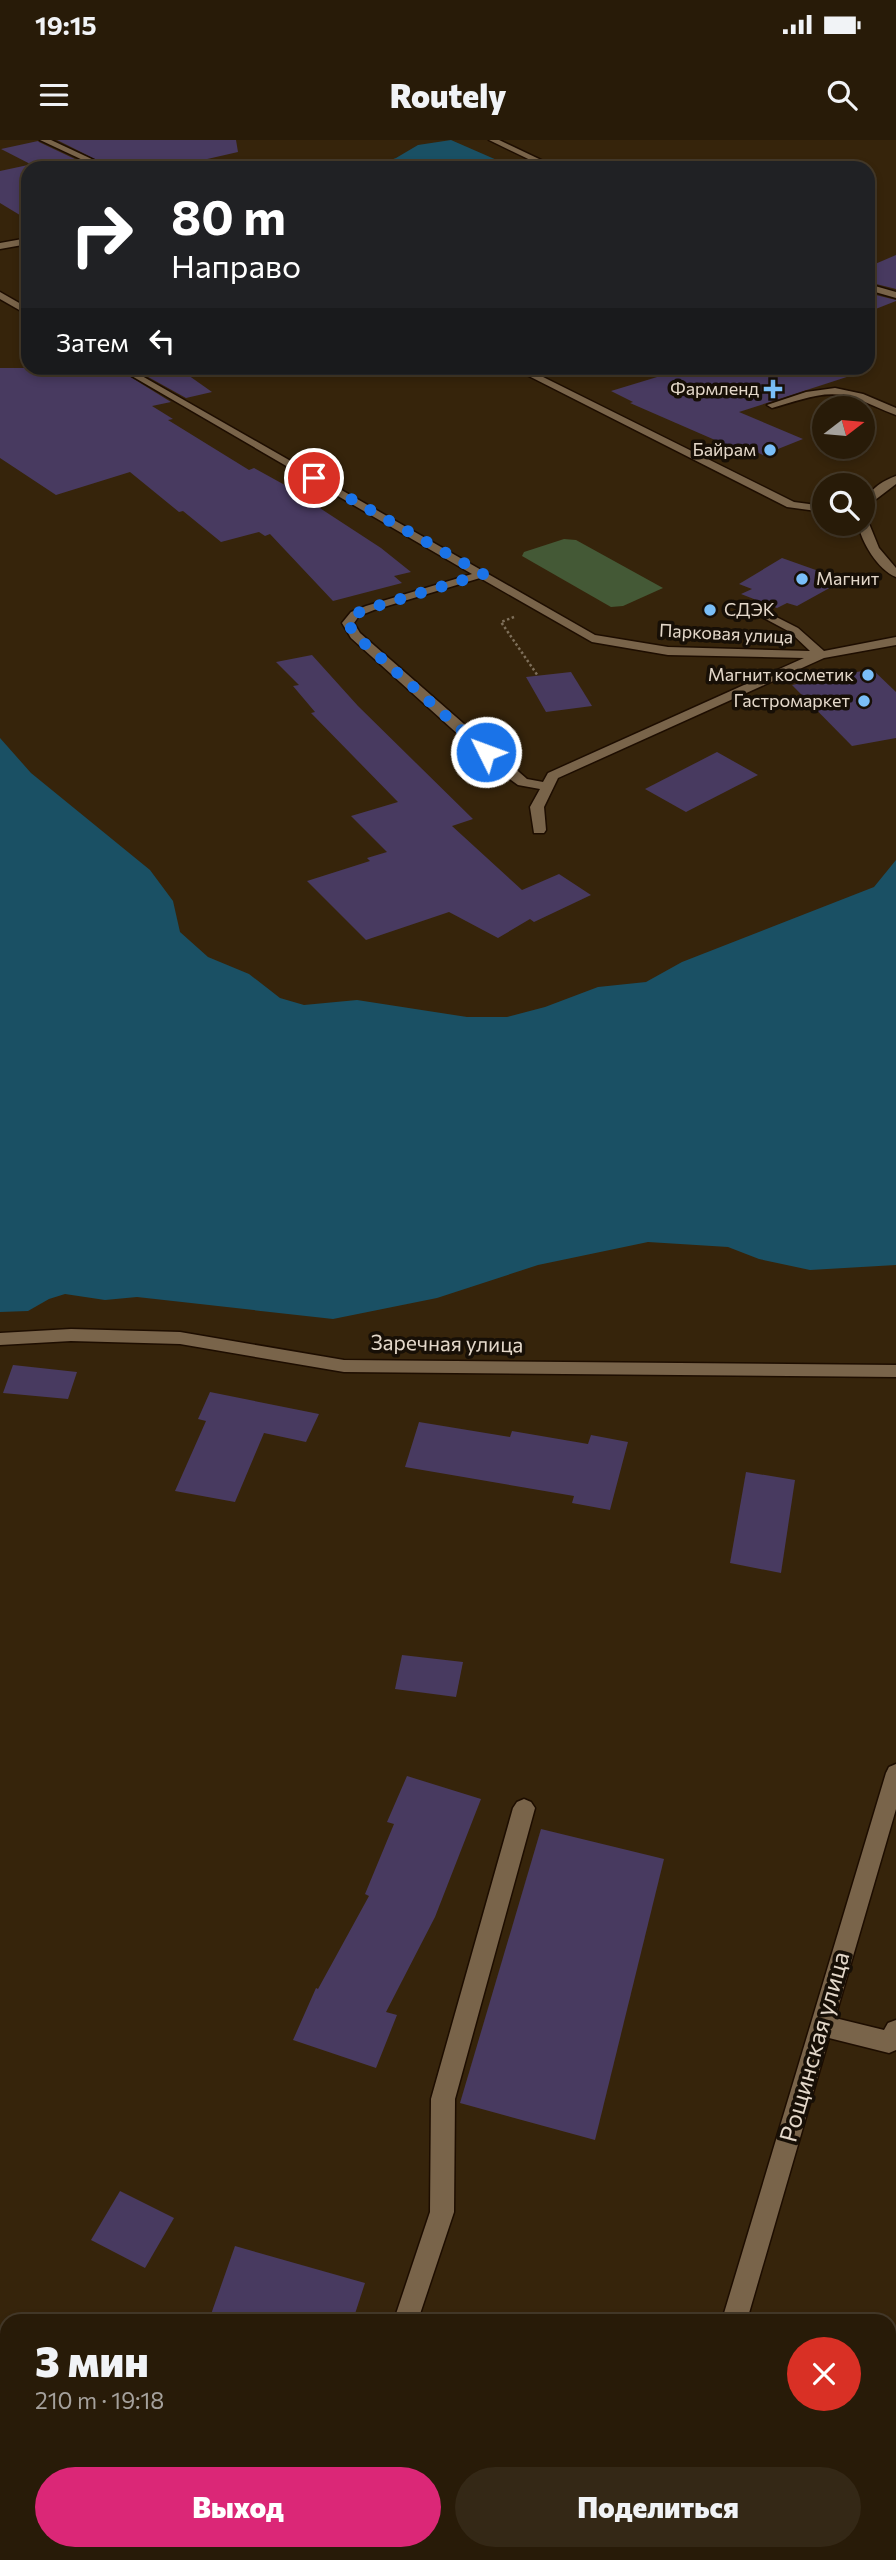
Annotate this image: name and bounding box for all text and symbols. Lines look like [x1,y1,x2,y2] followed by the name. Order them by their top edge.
[35,9,97,40] text: 19:15
[390,75,506,115] text: Routely
[35,76,73,114] icon: menu
[823,76,861,114] icon: search
[171,185,286,245] text: 80 m
[56,189,147,280] icon: right
[171,245,301,285] text: Направо
[143,322,181,360] icon: left
[56,326,129,357] text: Затем
[670,377,759,399] place label: Фармленд
[765,381,781,397] marker: Фармленд
[812,396,875,458] north arrow
[812,396,875,536] map controls
[692,438,756,460] place label: Байрам
[762,442,778,458] marker: Байрам
[284,448,344,508] pin
[295,459,333,497] icon: arrive
[812,473,875,536] button: search
[816,567,880,589] place label: Магнит
[794,571,810,587] marker: Магнит
[724,598,775,620] place label: СДЭК
[702,602,718,618] marker: СДЭК
[658,619,794,648] street label: Парковая улица
[708,663,854,685] place label: Магнит косметик
[860,667,876,683] marker: Магнит косметик
[734,689,851,711] place label: Гастромаркет
[856,693,872,709] marker: Гастромаркет
[449,715,523,789] position arrow
[370,1329,524,1356] street label: Заречная улица
[773,1948,855,2145] street label: Рощинская улица
[35,2334,149,2386] text: 3 мин
[787,2337,861,2411] button: close
[35,2386,164,2414] text: 210 m · 19:18
[35,2467,441,2547] button: Выход
[455,2467,861,2547] button: Поделиться

